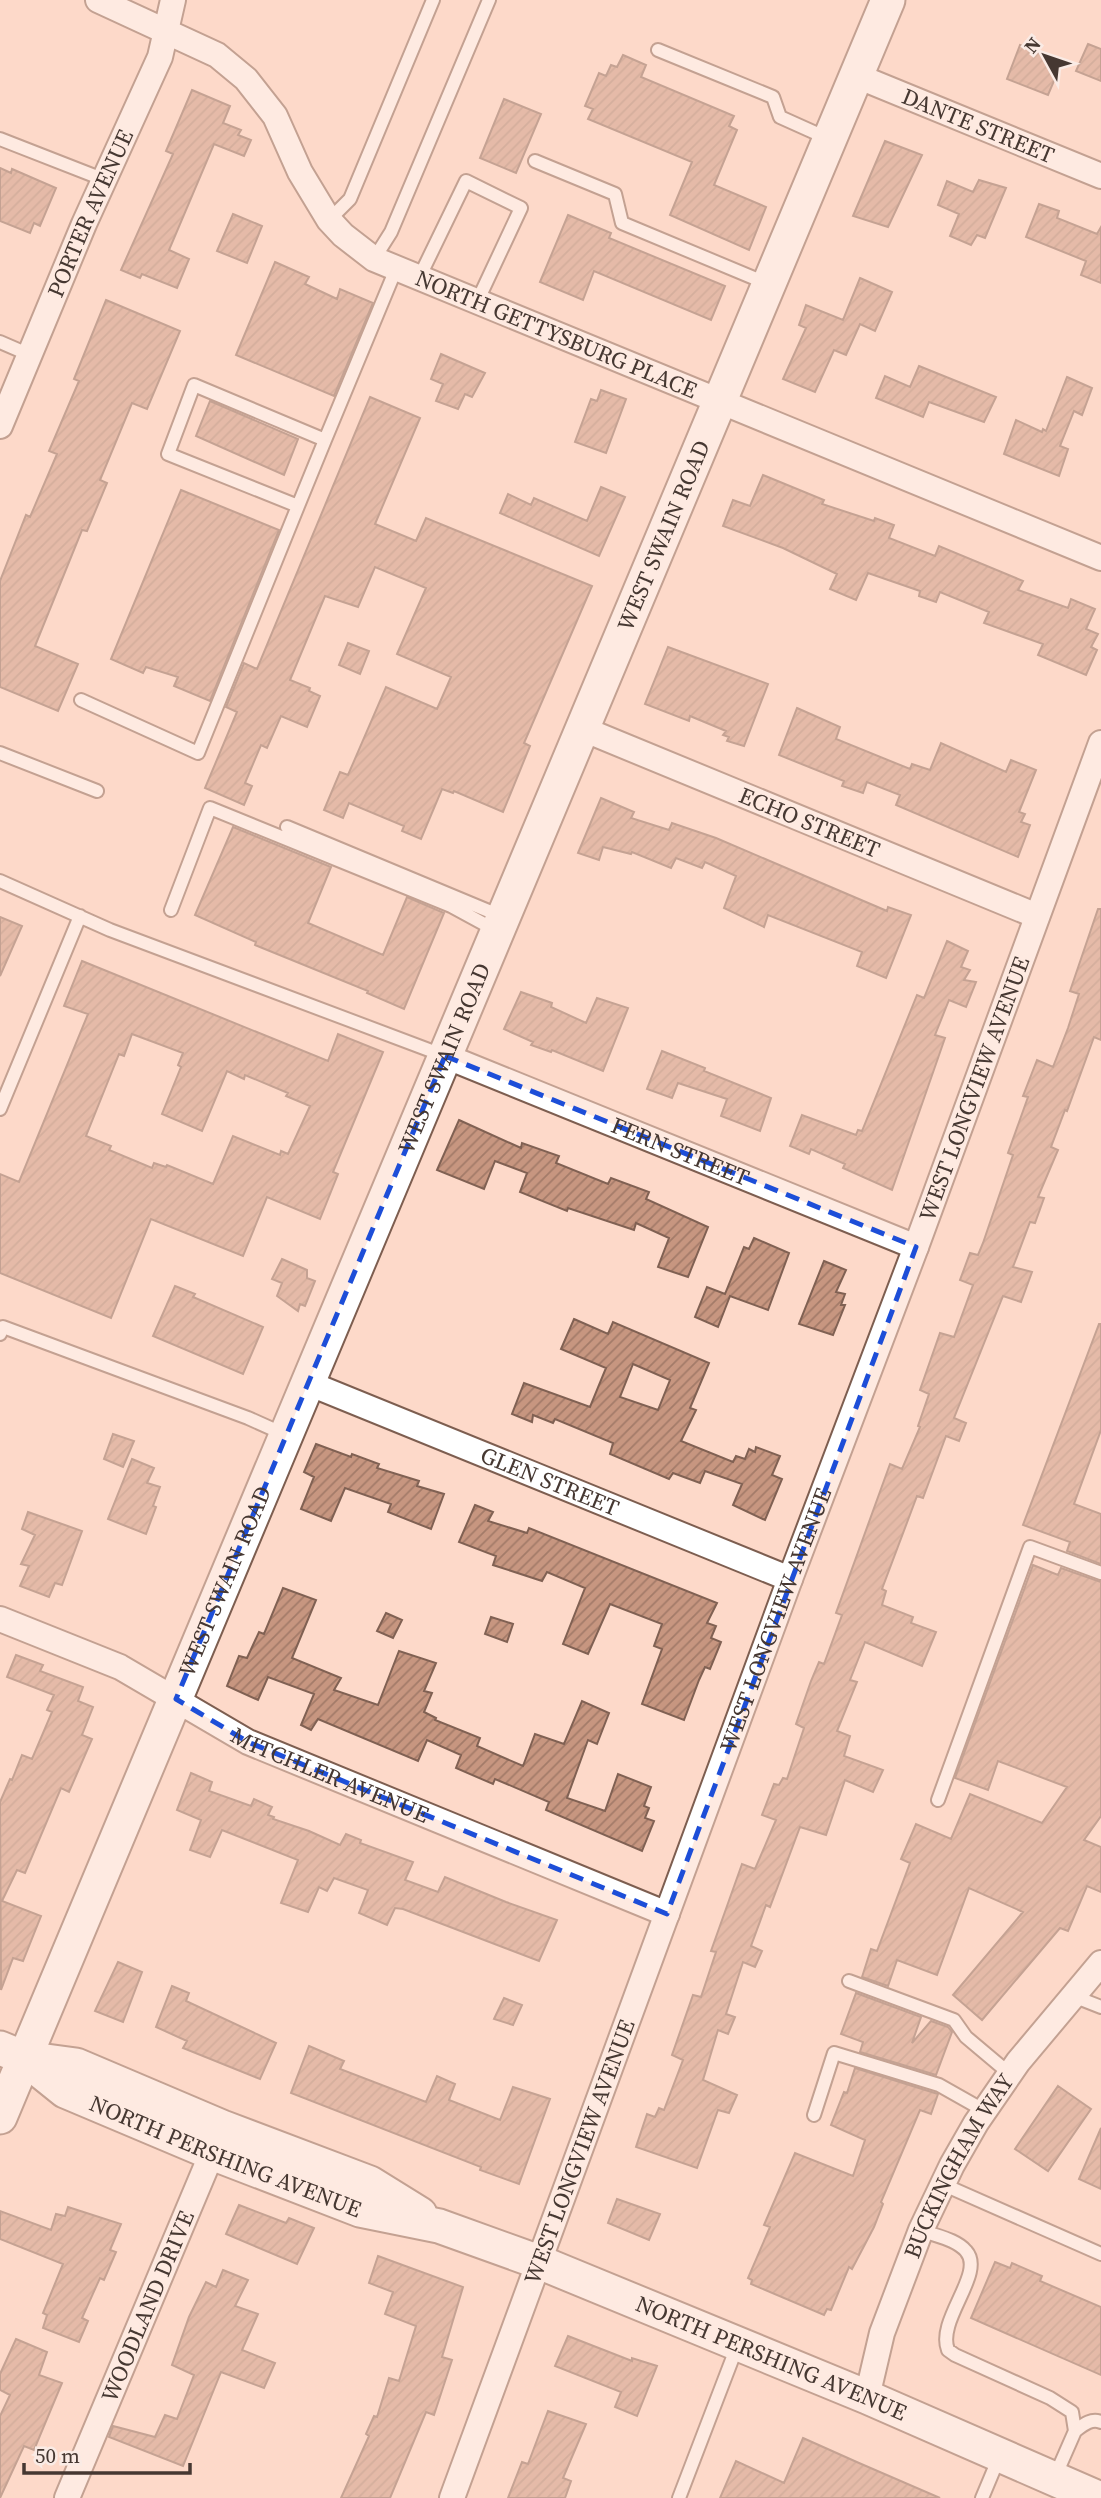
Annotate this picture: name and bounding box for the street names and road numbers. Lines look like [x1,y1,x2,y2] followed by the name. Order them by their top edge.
[897,80,1059,171] street label: DANTE STREET
[39,124,141,302] street label: PORTER AVENUE
[411,262,702,406] street label: NORTH GETTYSBURG PLACE
[609,435,718,636] street label: WEST SWAIN ROAD
[734,779,885,866] street label: ECHO STREET
[911,952,1037,1225] street label: WEST LONGVIEW AVENUE
[390,958,498,1159] street label: WEST SWAIN ROAD
[607,1109,754,1194] street label: FERN STREET
[476,1439,624,1524] street label: GLEN STREET
[170,1481,279,1682] street label: WEST SWAIN ROAD
[712,1483,839,1756] street label: WEST LONGVIEW AVENUE
[225,1719,434,1831] street label: MITCHLER AVENUE
[516,2015,643,2288] street label: WEST LONGVIEW AVENUE
[896,2067,1022,2263] street label: BUCKINGHAM WAY
[85,2087,366,2225] street label: NORTH PERSHING AVENUE
[93,2206,202,2407] street label: WOODLAND DRIVE
[631,2288,912,2428] street label: NORTH PERSHING AVENUE

